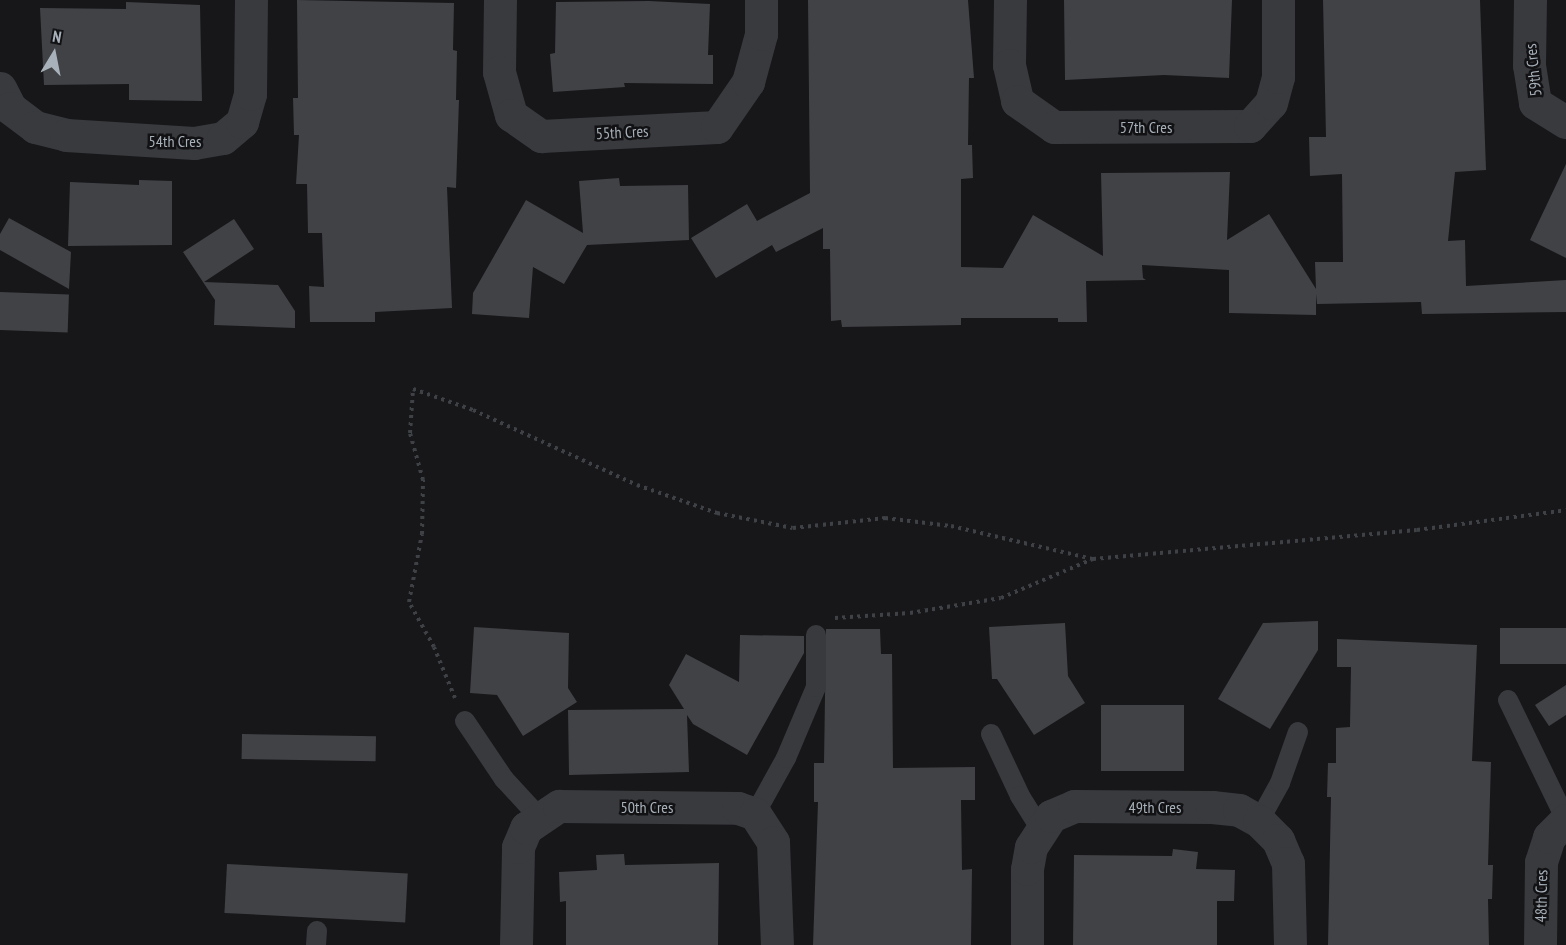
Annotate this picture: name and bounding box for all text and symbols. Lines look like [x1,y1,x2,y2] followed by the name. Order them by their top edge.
[24,24,84,84] north arrow
[51,26,63,47] text: N
[1521,43,1545,97] street label: 59th Cres
[1120,117,1172,137] street label: 57th Cres
[595,121,649,143] street label: 55th Cres
[149,131,201,151] street label: 54th Cres
[621,797,673,817] street label: 50th Cres
[1129,797,1181,817] street label: 49th Cres
[1531,869,1551,923] street label: 48th Cres

